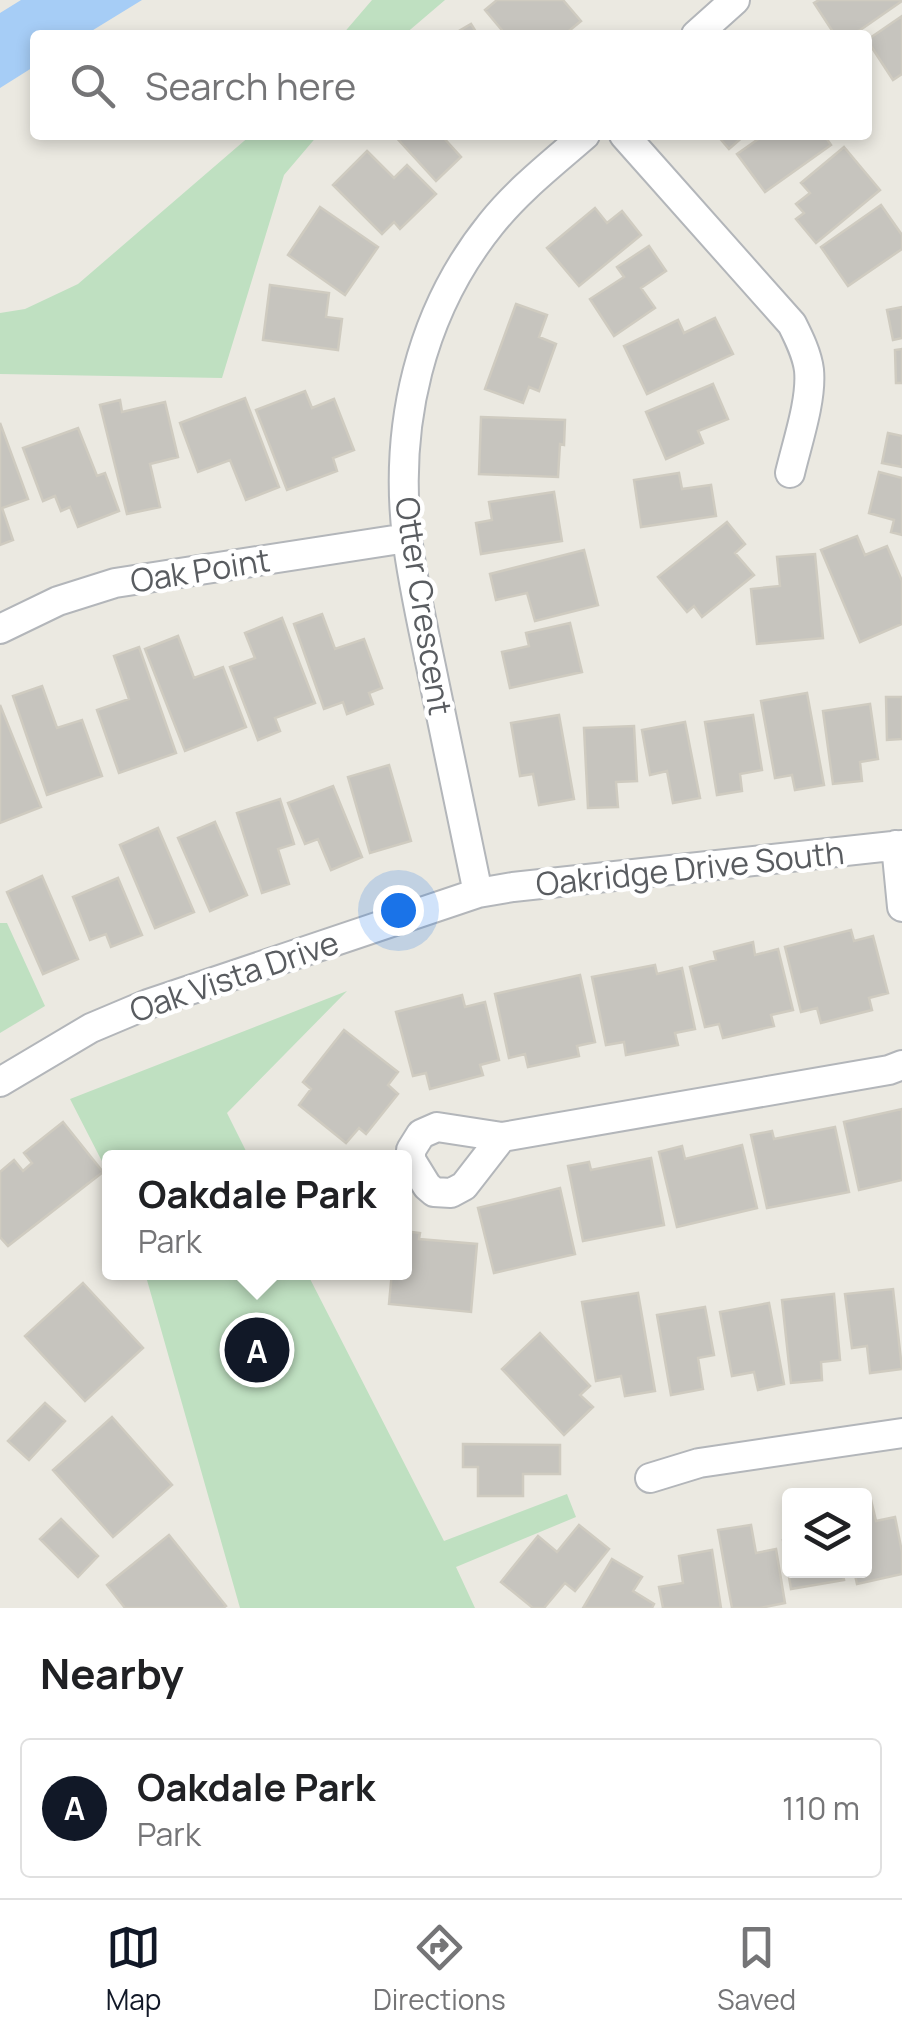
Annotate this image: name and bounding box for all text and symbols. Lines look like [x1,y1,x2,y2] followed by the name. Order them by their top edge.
[30,30,872,140] search box
[65,58,120,113] icon: search
[145,59,356,111] text: Search here
[385,494,463,718] street label: Otter Crescent
[127,537,273,603] street label: Oak Point
[534,830,846,906] street label: Oakridge Drive South
[373,885,424,936] your location
[124,920,344,1032] street label: Oak Vista Drive
[102,1150,412,1280] popup
[138,1167,376,1219] text: Oakdale Park
[138,1219,202,1263] text: Park
[224,1312,290,1388] pin: A
[782,1488,872,1578] map controls
[782,1488,872,1578] button: layers
[40,1644,184,1702] text: Nearby
[137,1760,375,1812] text: Oakdale Park
[64,1786,85,1830] text: A
[782,1786,860,1830] text: 110 m
[137,1812,201,1856] text: Park
[106,1920,161,2018] tab: Map
[373,1920,506,2018] tab: Directions
[717,1920,796,2018] tab: Saved

